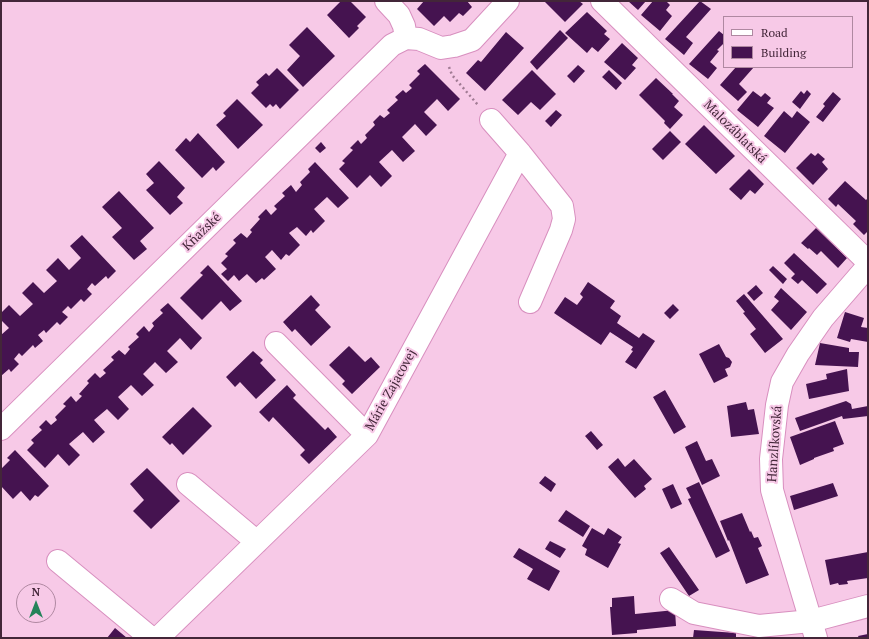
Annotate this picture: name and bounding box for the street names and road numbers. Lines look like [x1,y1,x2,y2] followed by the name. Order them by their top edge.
[700,97,770,167] street label: Malozáblatská
[179,210,225,254] street label: Kňažské
[362,347,420,433] street label: Márie Zajacovej
[765,405,785,483] street label: Hanzlíkovská

